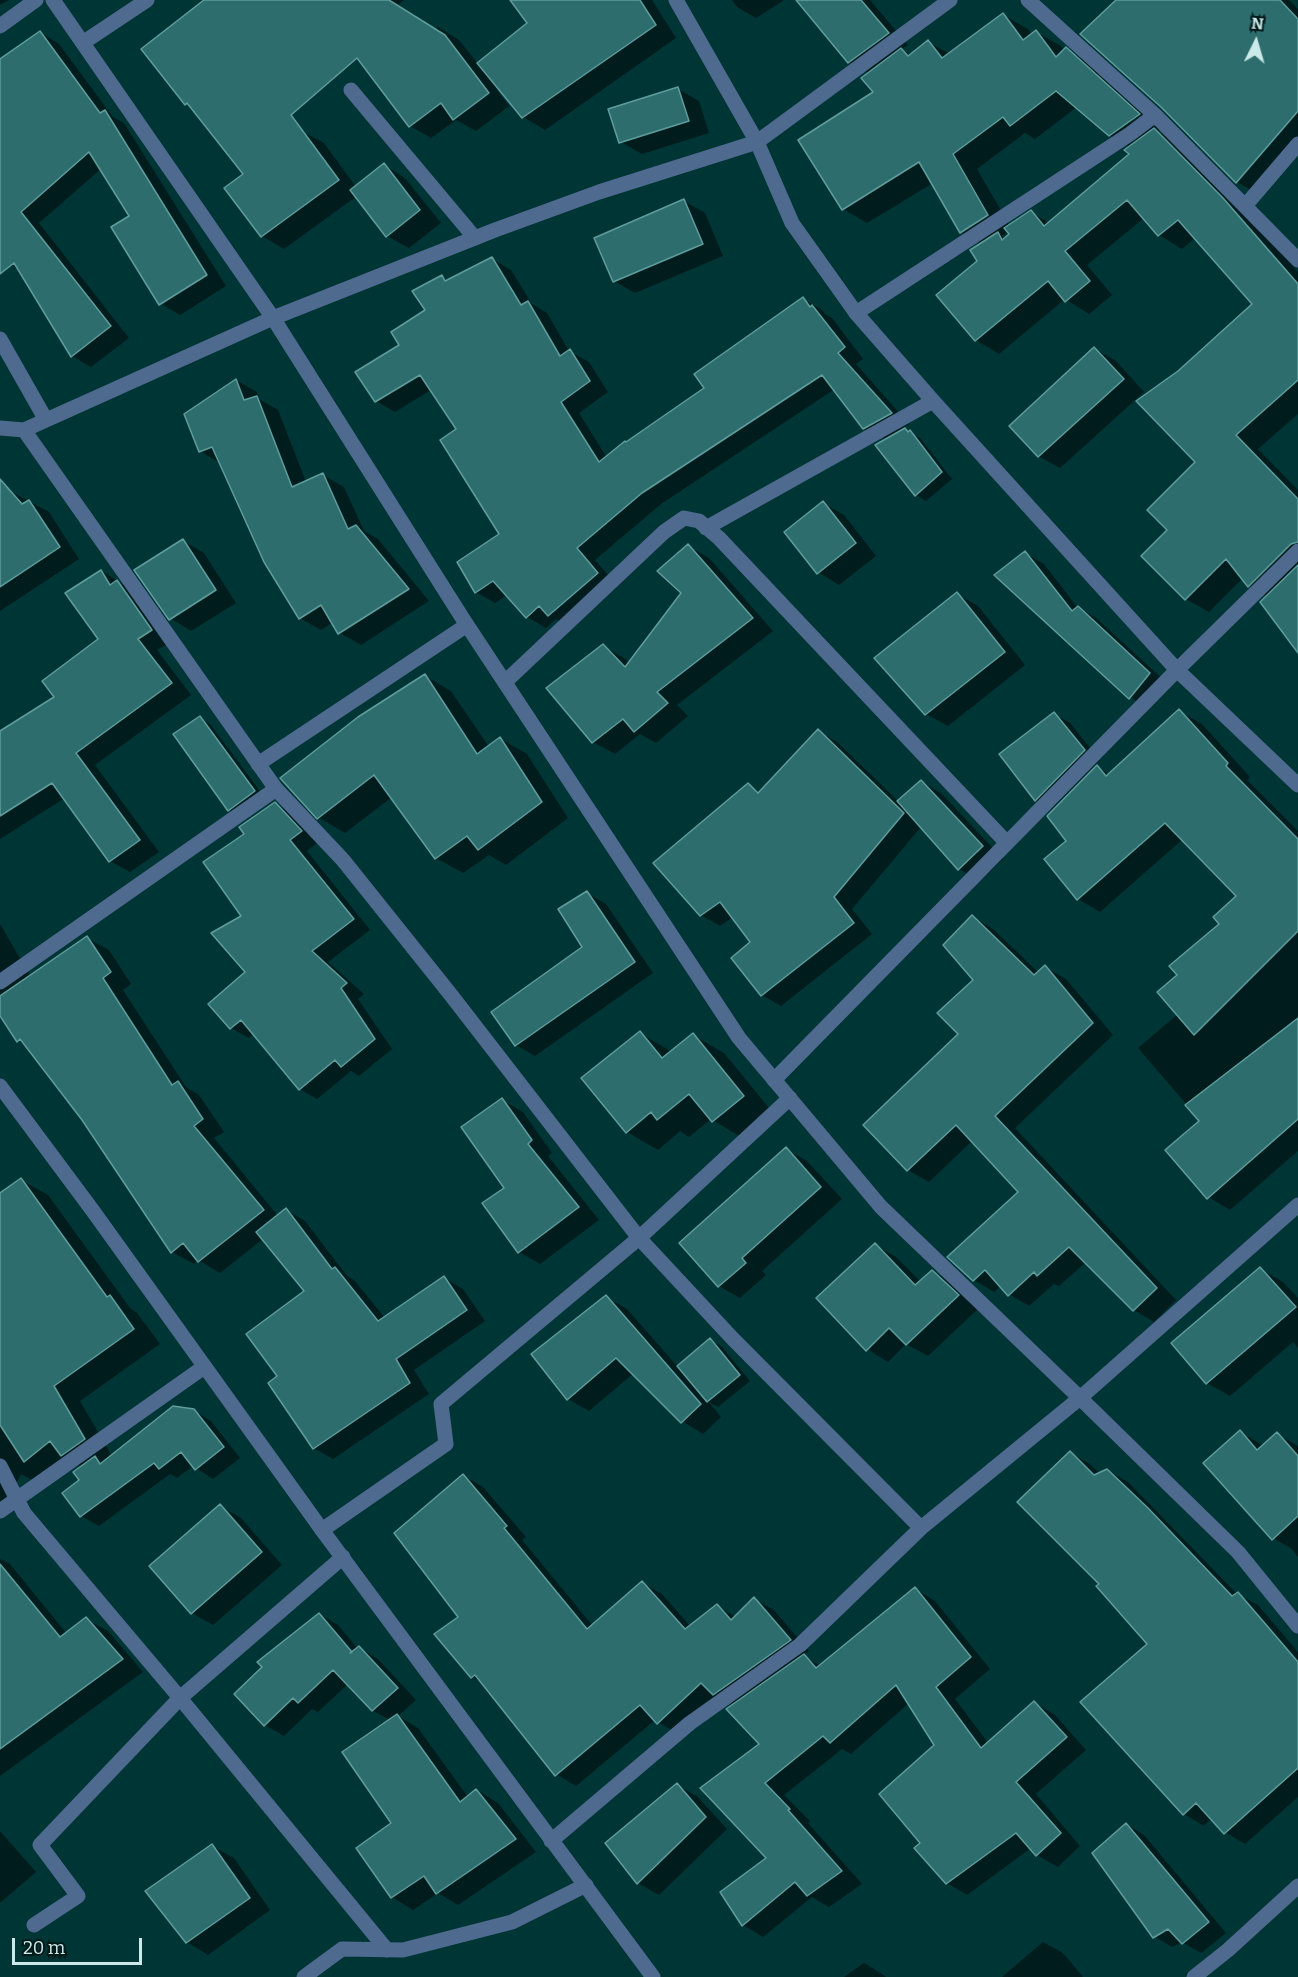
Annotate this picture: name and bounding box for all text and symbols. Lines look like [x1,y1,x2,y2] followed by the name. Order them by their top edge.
[1226,12,1286,72] north arrow
[1251,14,1265,34] text: N
[15,1926,146,1964] scale bar
[23,1937,65,1959] text: 20 m

